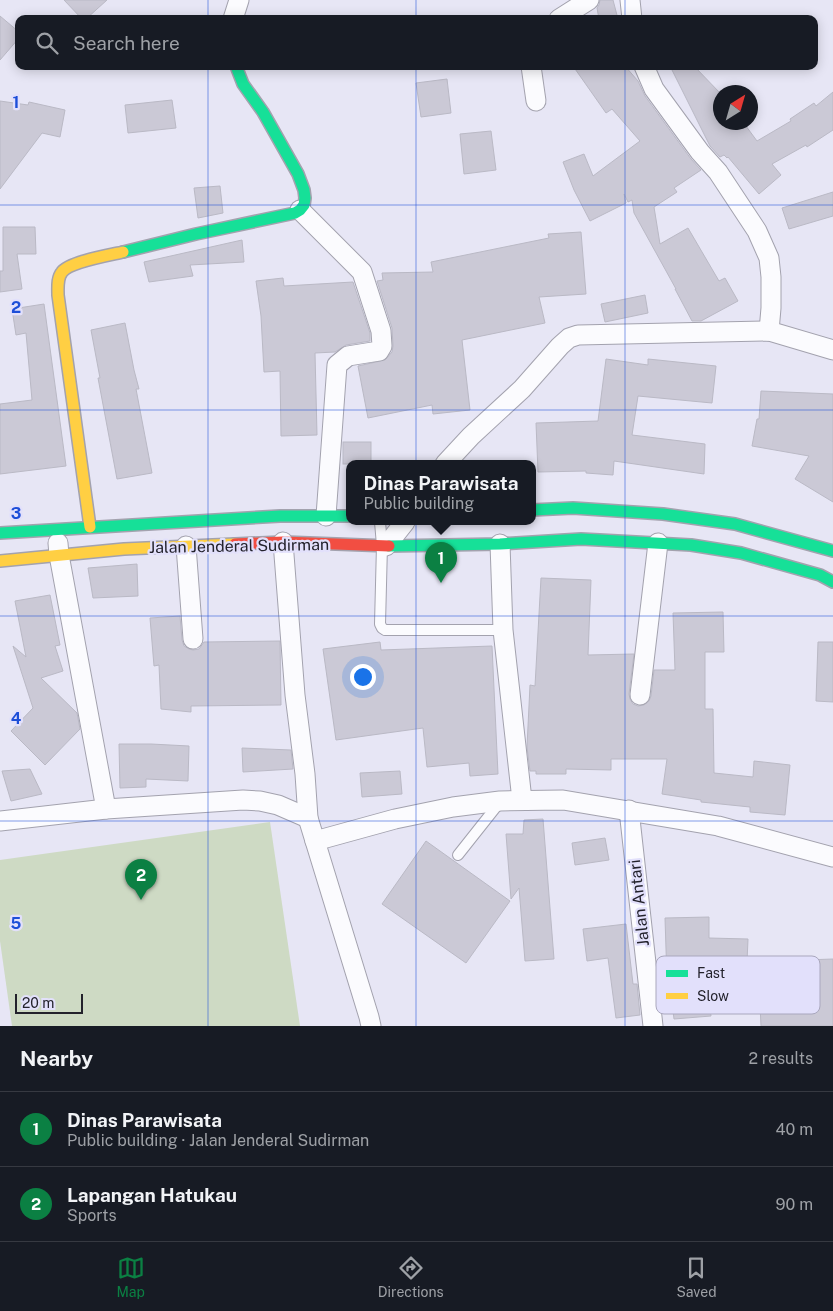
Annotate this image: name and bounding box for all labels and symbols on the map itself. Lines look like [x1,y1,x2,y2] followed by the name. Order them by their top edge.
[713,85,758,130] north arrow
[13,93,19,112] text: 1
[11,298,21,317] text: 2
[11,504,21,523] text: 3
[149,535,329,557] street label: Jalan Jenderal Sudirman
[425,542,457,583] pin: 1
[350,664,376,690] your location
[11,709,22,728] text: 4
[125,859,157,900] pin: 2
[625,859,653,947] street label: Jalan Antari
[11,914,22,933] text: 5
[656,956,820,1014] legend
[697,965,725,981] text: Fast
[697,988,729,1004] text: Slow
[15,991,82,1014] scale bar

